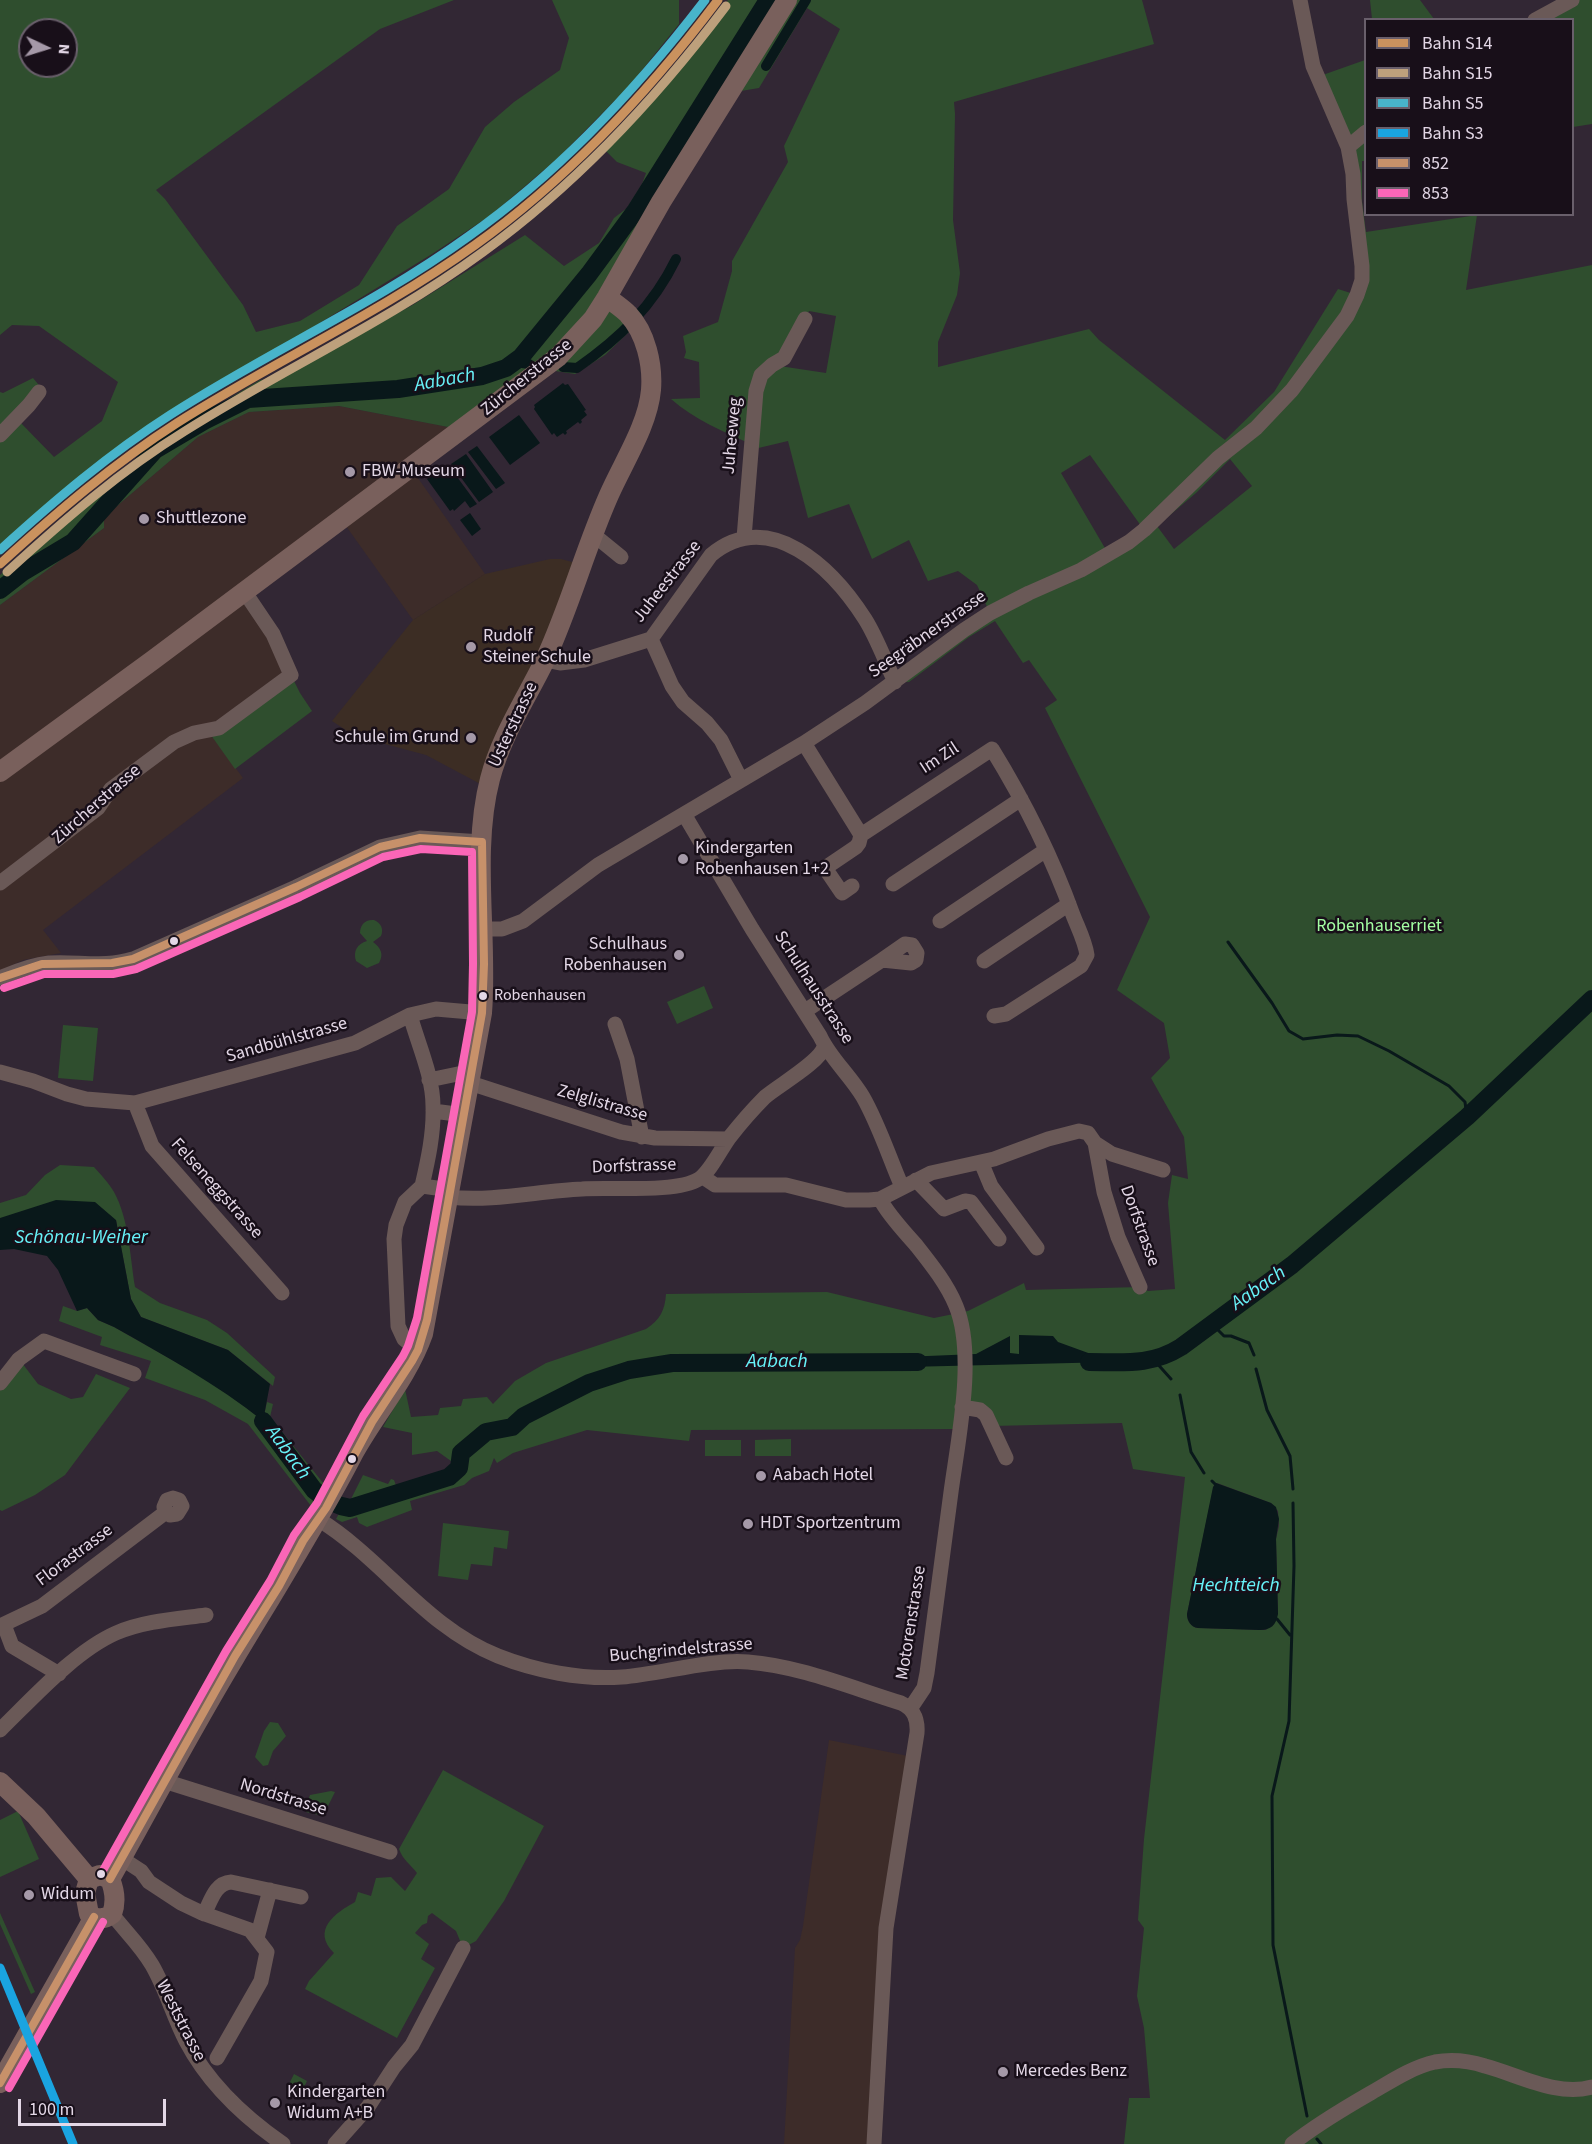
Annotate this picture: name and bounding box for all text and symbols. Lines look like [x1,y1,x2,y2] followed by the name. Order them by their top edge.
[18,18,78,78] north arrow
[1364,18,1574,216] legend
[1422,31,1492,56] text: Bahn S14
[53,43,75,55] text: N
[1422,61,1492,86] text: Bahn S15
[1422,91,1483,116] text: Bahn S5
[1422,121,1483,146] text: Bahn S3
[1422,151,1449,176] text: 852
[1422,181,1449,206] text: 853
[477,335,577,421] street label: Zürcherstrasse
[413,364,477,398] water label: Aabach
[719,397,747,475] street label: Juheeweg
[362,461,465,483] place label: FBW-Museum
[343,465,357,479] marker: FBW-Museum
[156,508,247,530] place label: Shuttlezone
[137,512,151,526] marker: Shuttlezone
[629,537,707,627] street label: Juheestrasse
[865,586,991,684] street label: Seegräbnerstrasse
[483,626,591,668] place label: Rudolf Steiner Schule
[464,640,478,654] marker: Rudolf Steiner Schule
[485,679,543,771] street label: Usterstrasse
[335,727,459,749] place label: Schule im Grund
[464,731,478,745] marker: Schule im Grund
[917,739,963,779] street label: Im Zil
[48,761,146,849] street label: Zürcherstrasse
[695,838,829,880] place label: Kindergarten Robenhausen 1+2
[676,852,690,866] marker: Kindergarten Robenhausen 1+2
[1316,916,1442,938] park label: Robenhauserriet
[768,927,858,1049] street label: Schulhausstrasse
[563,934,667,976] place label: Schulhaus Robenhausen
[168,935,180,947] unlabelled marker
[672,948,686,962] marker: Schulhaus Robenhausen
[494,986,586,1006] place label: Robenhausen
[477,990,489,1002] marker: Robenhausen
[224,1013,350,1069] street label: Sandbühlstrasse
[554,1081,650,1127] street label: Zelglistrasse
[165,1134,267,1244] street label: Felseneggstrasse
[591,1155,677,1179] street label: Dorfstrasse
[1114,1183,1164,1269] street label: Dorfstrasse
[14,1227,148,1251] water label: Schönau-Weiher
[1227,1262,1291,1316] water label: Aabach
[746,1351,808,1375] water label: Aabach
[259,1421,315,1485] water label: Aabach
[346,1453,358,1465] unlabelled marker
[773,1465,873,1487] place label: Aabach Hotel
[754,1469,768,1483] marker: Aabach Hotel
[760,1513,901,1535] place label: HDT Sportzentrum
[741,1517,755,1531] marker: HDT Sportzentrum
[32,1520,118,1592] street label: Florastrasse
[892,1564,932,1682] street label: Motorenstrasse
[1192,1575,1280,1599] water label: Hechtteich
[609,1634,753,1668] street label: Buchgrindelstrasse
[237,1775,329,1821] street label: Nordstrasse
[95,1868,107,1880] unlabelled marker
[41,1884,94,1906] place label: Widum
[22,1888,36,1902] marker: Widum
[150,1977,210,2065] street label: Weststrasse
[1015,2061,1127,2083] place label: Mercedes Benz
[996,2065,1010,2079] marker: Mercedes Benz
[287,2082,385,2124] place label: Kindergarten Widum A+B
[21,2087,170,2125] scale bar
[268,2096,282,2110] marker: Kindergarten Widum A+B
[29,2097,74,2122] text: 100 m

